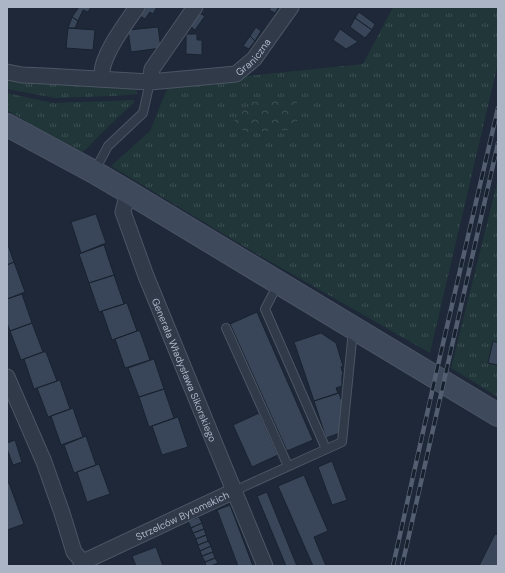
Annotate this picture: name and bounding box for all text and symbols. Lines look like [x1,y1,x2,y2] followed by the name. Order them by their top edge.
[233,36,274,79] street label: Graniczna
[149,296,219,444] street label: Generała Władysława Sikorskiego
[133,488,231,543] street label: Strzelców Bytomskich

